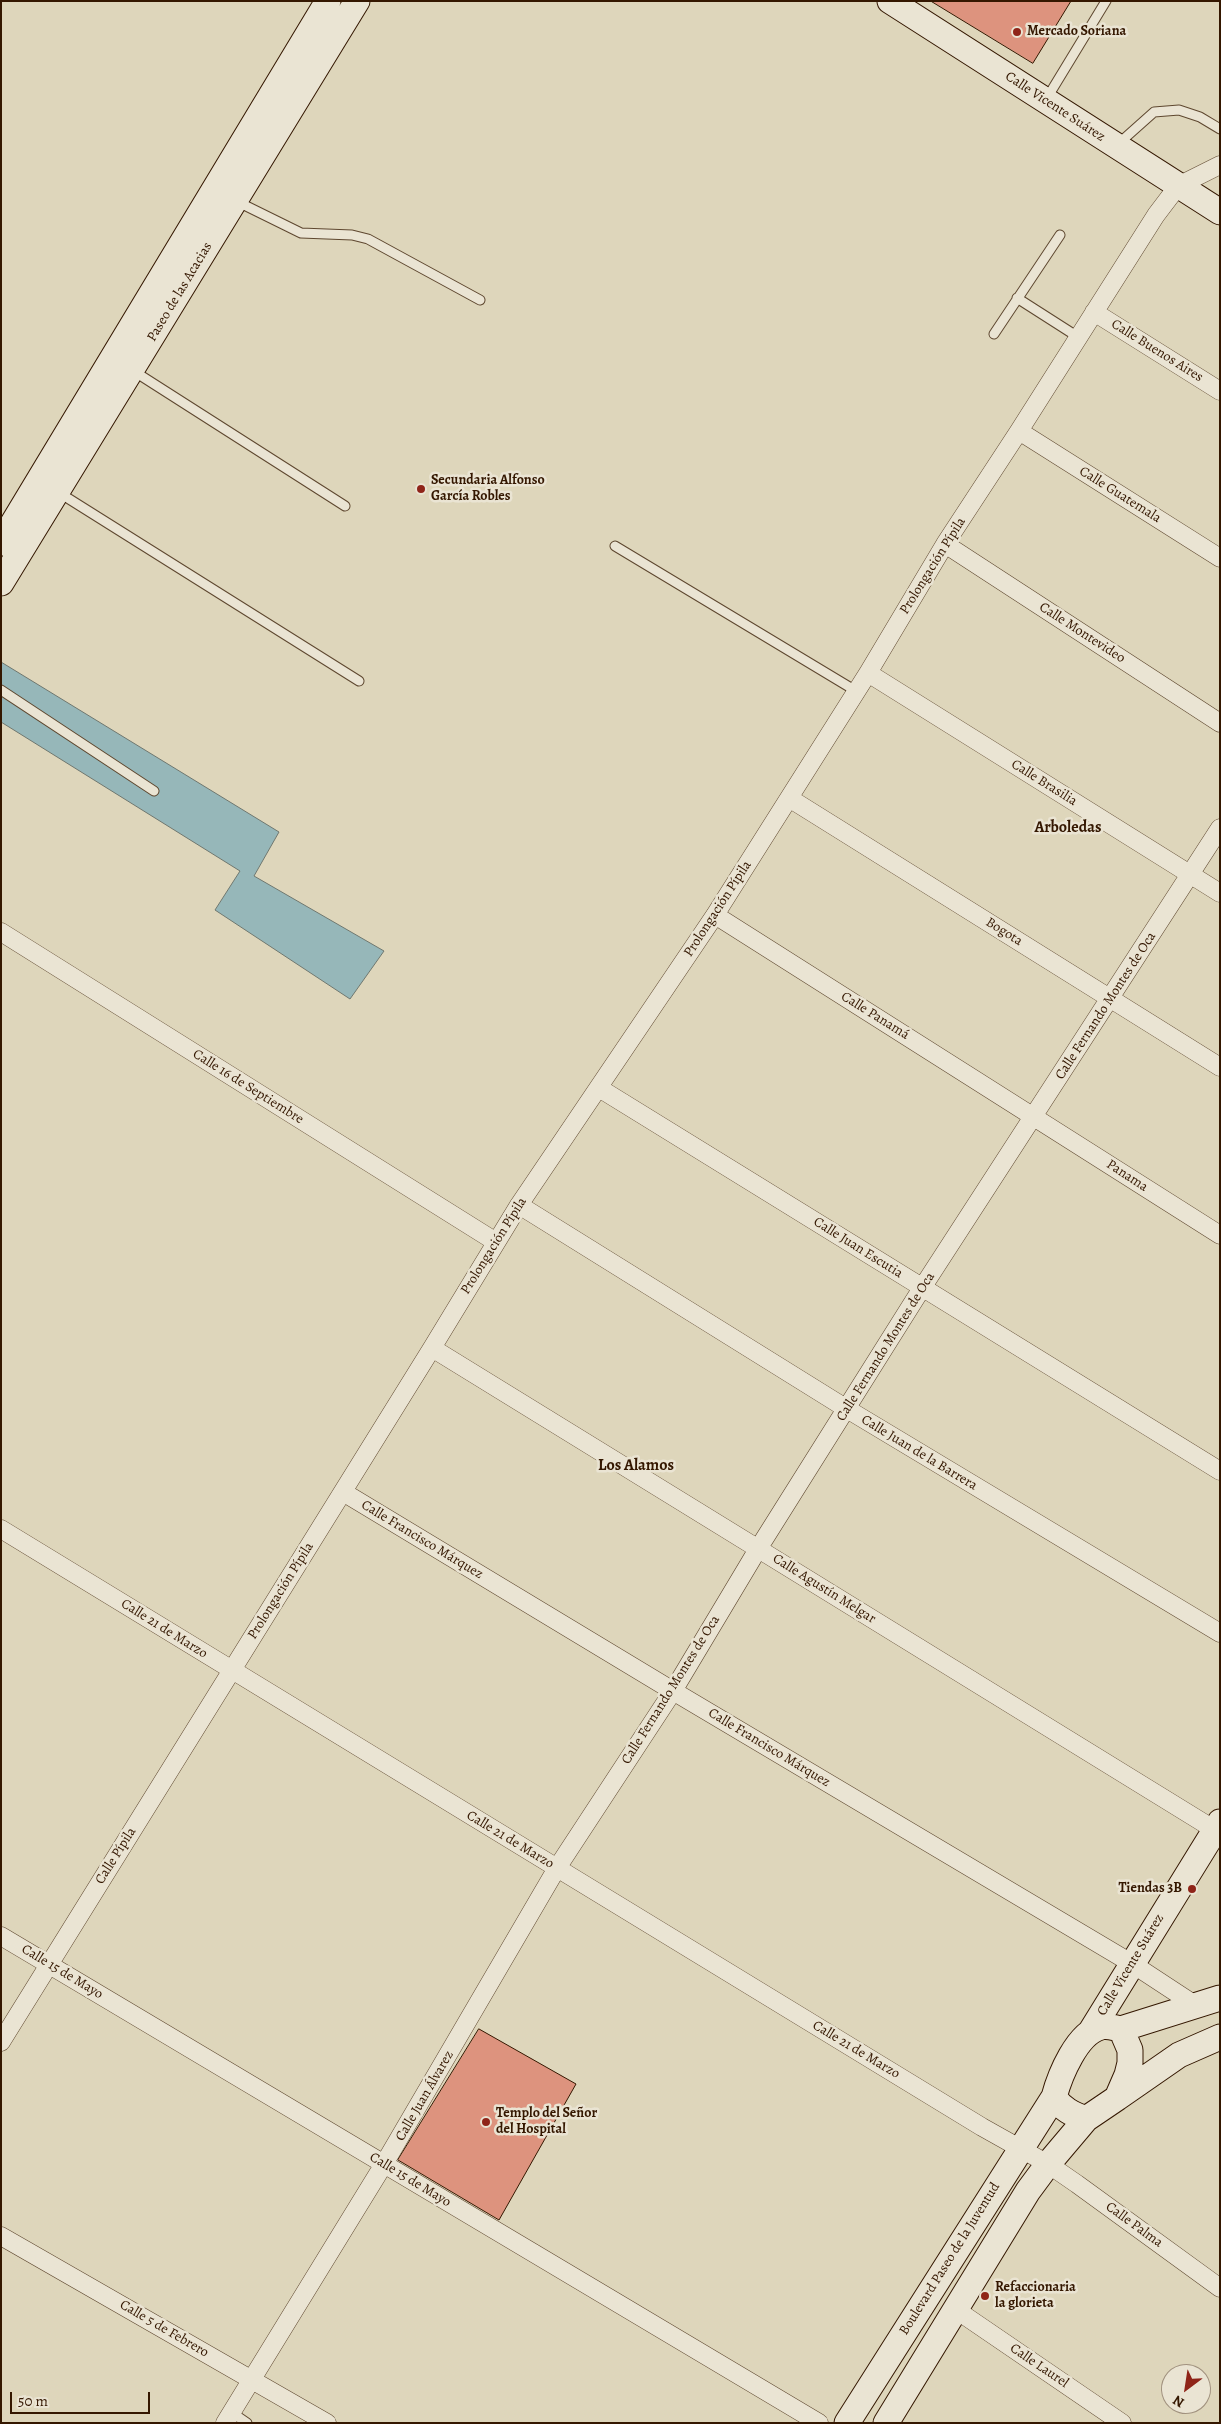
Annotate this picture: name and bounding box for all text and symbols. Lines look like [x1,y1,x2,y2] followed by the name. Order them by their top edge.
[1027,24,1126,40] place label: Mercado Soriana
[1011,26,1023,38] marker: Mercado Soriana
[1002,68,1108,146] street label: Calle Vicente Suárez
[144,239,216,345] street label: Paseo de las Acacias
[1108,316,1206,386] street label: Calle Buenos Aires
[1076,463,1164,527] street label: Calle Guatemala
[431,473,545,506] place label: Secundaria Alfonso García Robles
[415,483,427,495] marker: Secundaria Alfonso García Robles
[896,514,970,618] street label: Prolongación Pípila
[1036,599,1128,667] street label: Calle Montevideo
[1008,756,1080,810] street label: Calle Brasilia
[1034,818,1102,838] district label: Arboledas
[681,858,755,960] street label: Prolongación Pípila
[982,914,1026,950] street label: Bogota
[1052,929,1160,1083] street label: Calle Fernando Montes de Oca
[838,988,912,1044] street label: Calle Panamá
[189,1046,307,1128] street label: Calle 16 de Septiembre
[1103,1156,1151,1196] street label: Panama
[457,1194,531,1298] street label: Prolongación Pípila
[810,1214,906,1282] street label: Calle Juan Escutia
[833,1269,939,1425] street label: Calle Fernando Montes de Oca
[858,1412,980,1494] street label: Calle Juan de la Barrera
[598,1456,674,1476] district label: Los Alamos
[358,1497,486,1583] street label: Calle Francisco Márquez
[244,1539,318,1643] street label: Prolongación Pípila
[769,1550,879,1628] street label: Calle Agustín Melgar
[118,1596,210,1662] street label: Calle 21 de Marzo
[618,1612,724,1768] street label: Calle Fernando Montes de Oca
[705,1705,833,1791] street label: Calle Francisco Márquez
[463,1807,557,1873] street label: Calle 21 de Marzo
[92,1824,140,1888] street label: Calle Pípila
[1119,1881,1182,1897] place label: Tiendas 3B
[1186,1883,1198,1895] marker: Tiendas 3B
[1094,1911,1168,2019] street label: Calle Vicente Suárez
[18,1941,106,2003] street label: Calle 15 de Mayo
[809,2017,903,2083] street label: Calle 21 de Marzo
[392,2048,458,2144] street label: Calle Juan Álvarez
[496,2106,597,2138] place label: Templo del Señor del Hospital
[480,2116,492,2128] marker: Templo del Señor del Hospital
[366,2149,454,2211] street label: Calle 15 de Mayo
[896,2180,1004,2338] street label: Boulevard Paseo de la Juventud
[1102,2199,1166,2251] street label: Calle Palma
[995,2280,1076,2312] place label: Refaccionaria la glorieta
[979,2290,991,2302] marker: Refaccionaria la glorieta
[116,2297,212,2361] street label: Calle 5 de Febrero
[1006,2340,1072,2392] street label: Calle Laurel
[1161,2364,1211,2414] north arrow
[12,2382,152,2414] scale bar
[18,2391,48,2411] text: 50 m
[1169,2391,1188,2412] text: N

